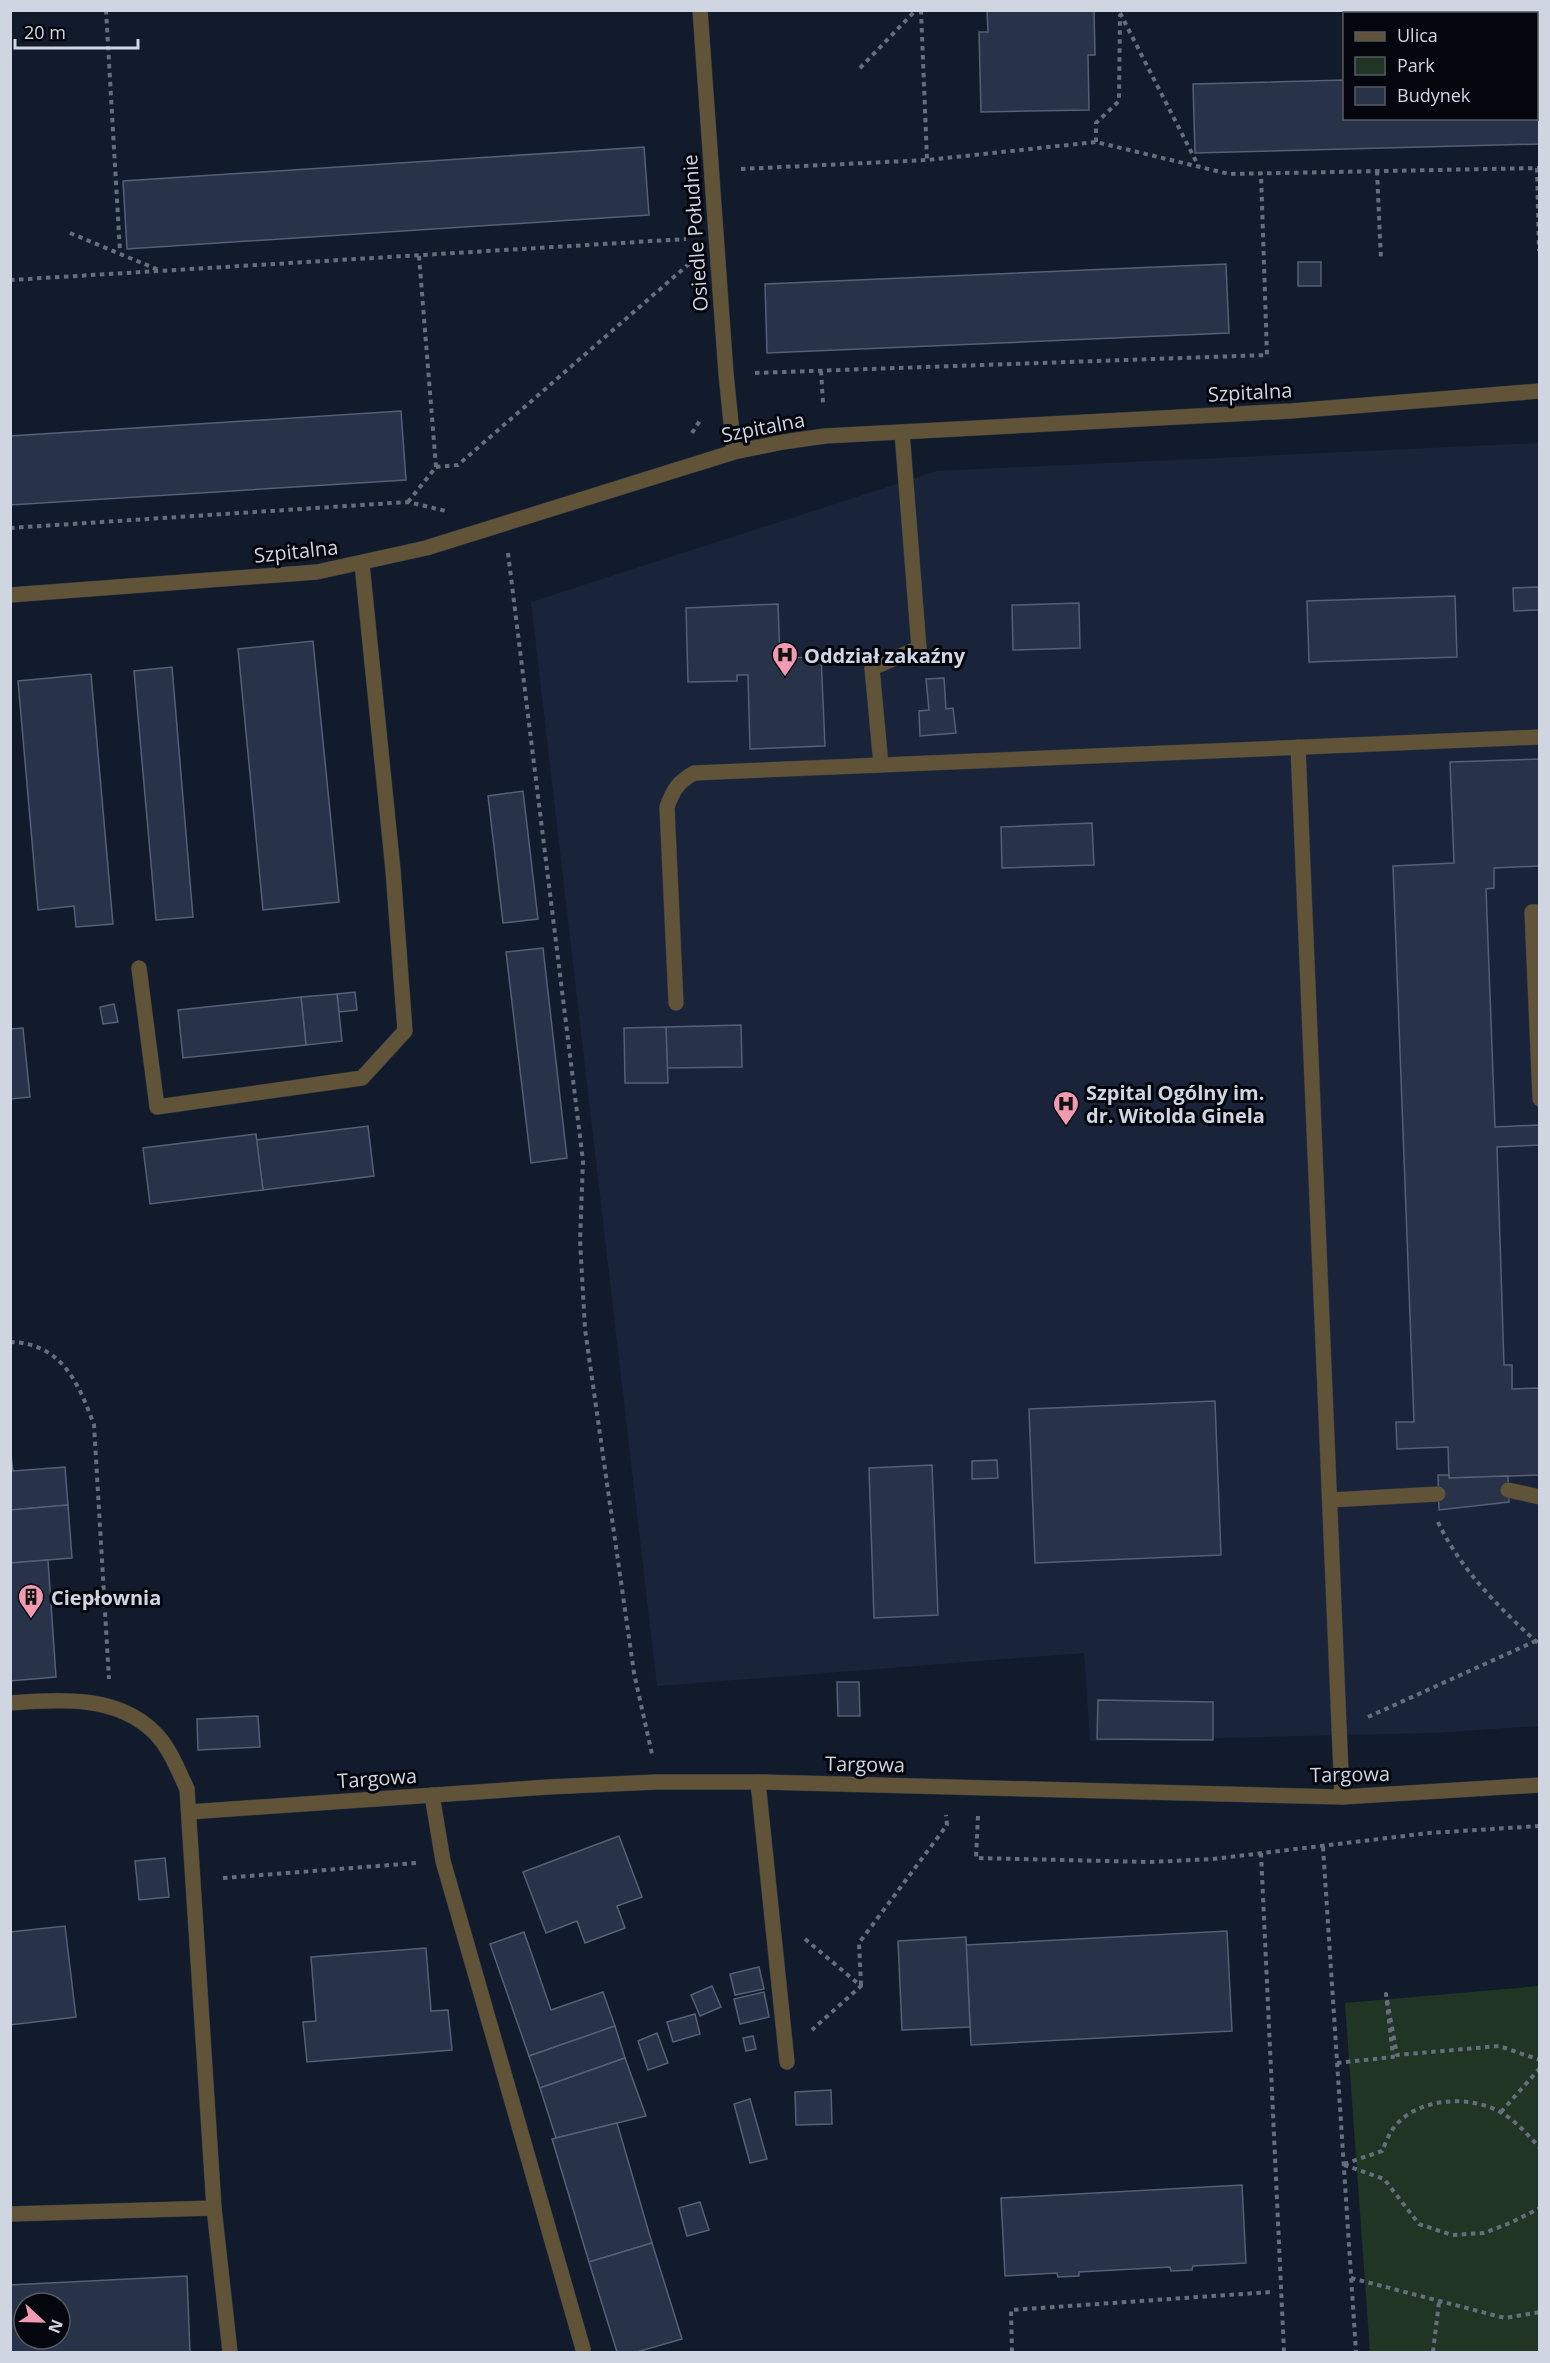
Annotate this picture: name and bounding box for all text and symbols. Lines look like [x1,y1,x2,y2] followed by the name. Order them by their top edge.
[15,12,138,50] scale bar
[1343,12,1538,120] legend
[24,20,66,44] text: 20 m
[1397,23,1438,47] text: Ulica
[1397,53,1435,77] text: Park
[1397,83,1471,107] text: Budynek
[676,154,714,312] street label: Osiedle Południe
[1207,376,1293,408] street label: Szpitalna
[719,406,807,448] street label: Szpitalna
[253,533,339,569] street label: Szpitalna
[770,640,800,678] hospital icon: Oddział zakaźny
[804,642,966,669] place label: Oddział zakaźny
[1086,1079,1265,1129] place label: Szpital Ogólny im. dr. Witolda Ginela
[1051,1089,1081,1127] hospital icon: Szpital Ogólny im. dr. Witolda Ginela
[16,1582,46,1620] building icon: Ciepłownia
[51,1584,161,1611] place label: Ciepłownia
[825,1750,905,1778] street label: Targowa
[1310,1760,1390,1788] street label: Targowa
[336,1762,418,1794] street label: Targowa
[12,2291,72,2351] north arrow
[43,2316,69,2337] text: N

